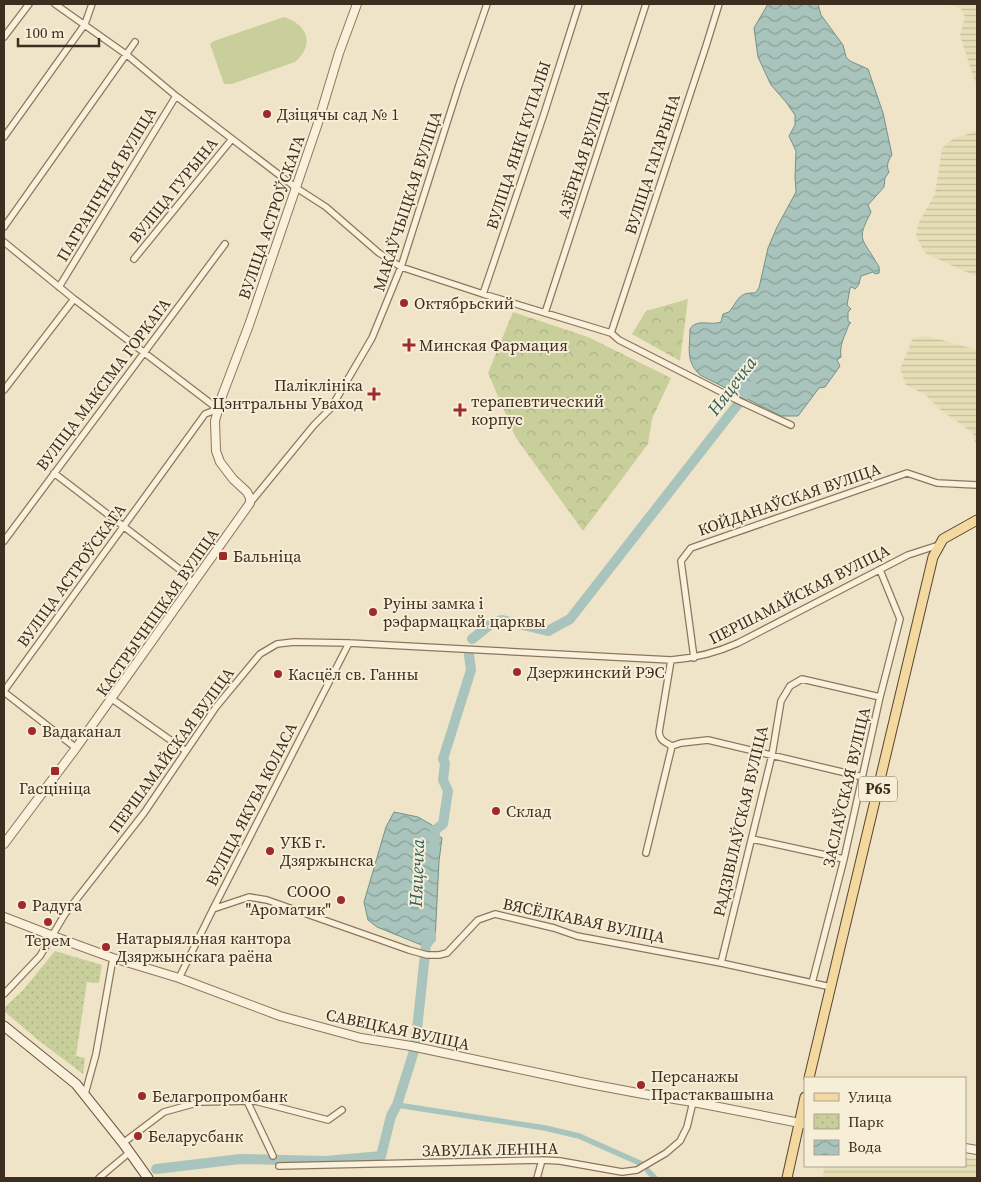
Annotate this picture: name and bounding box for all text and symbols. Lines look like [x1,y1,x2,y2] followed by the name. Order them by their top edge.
[18,15,99,47] scale bar
[25,22,65,43] text: 100 m
[480,58,556,232] street label: ВУЛІЦА ЯНКІ КУПАЛЫ
[552,86,614,221] street label: АЗЁРНАЯ ВУЛІЦА
[619,91,685,237] street label: ВУЛІЦА ГАГАРЫНА
[51,102,161,265] street label: ПАГРАНІЧНАЯ ВУЛІЦА
[277,103,399,125] place label: Дзіцячы сад № 1
[261,108,273,120] marker: Дзіцячы сад № 1
[367,108,447,294] street label: МАКАЎЧЫЦКАЯ ВУЛІЦА
[124,132,223,247] street label: ВУЛІЦА ГУРЫНА
[233,132,310,302] street label: ВУЛІЦА АСТРОЎСКАГА
[414,292,514,314] place label: Октябрьский
[31,293,175,475] street label: ВУЛІЦА МАКСІМА ГОРКАГА
[398,297,410,309] marker: Октябрьский
[419,334,568,356] place label: Минская Фармация
[403,339,415,351] marker: Минская Фармация
[701,351,762,421] water label: Няцечка
[212,374,364,414] place label: Паліклініка Цэнтральны Уваход
[367,387,381,401] marker: Паліклініка Цэнтральны Уваход
[471,390,604,430] place label: терапевтический корпус
[453,403,467,417] marker: терапевтический корпус
[695,457,884,541] street label: КОЙДАНАЎСКАЯ ВУЛІЦА
[11,499,131,651] street label: ВУЛІЦА АСТРОЎСКАГА
[91,523,224,700] street label: КАСТРЫЧНІЦКАЯ ВУЛІЦА
[705,539,893,649] street label: ПЕРШАМАЙСКАЯ ВУЛІЦА
[233,545,302,567] place label: Бальніца
[217,550,229,562] marker: Бальніца
[383,592,546,632] place label: Руіны замка і рэфармацкай царквы
[367,606,379,618] marker: Руіны замка і рэфармацкай царквы
[527,661,665,683] place label: Дзержинский РЭС
[103,662,239,837] street label: ПЕРШАМАЙСКАЯ ВУЛІЦА
[288,663,418,685] place label: Касцёл св. Ганны
[511,666,523,678] marker: Дзержинский РЭС
[272,668,284,680] marker: Касцёл св. Ганны
[817,704,875,869] street label: ЗАСЛАЎСКАЯ ВУЛІЦА
[200,718,302,890] street label: ВУЛІЦА ЯКУБА КОЛАСА
[42,720,122,742] place label: Вадаканал
[707,723,773,919] street label: РАДЗІВІЛАЎСКАЯ ВУЛІЦА
[26,725,38,737] marker: Вадаканал
[49,765,61,777] marker: Гасцініца
[859,776,897,802] road number: Р65
[19,777,92,799] place label: Гасцініца
[506,800,551,822] place label: Склад
[490,805,502,817] marker: Склад
[280,831,375,871] place label: УКБ г. Дзяржынска
[403,838,430,908] water label: Няцечка
[264,845,276,857] marker: УКБ г. Дзяржынска
[245,880,331,920] place label: СООО "Ароматик"
[501,892,667,948] street label: ВЯСЁЛКАВАЯ ВУЛІЦА
[32,894,83,916] place label: Радуга
[335,894,347,906] marker: СООО "Ароматик"
[16,899,28,911] marker: Радуга
[42,916,54,928] marker: Терем
[116,927,292,967] place label: Натарыяльная кантора Дзяржынскага раёна
[25,929,71,951] place label: Терем
[100,941,112,953] marker: Натарыяльная кантора Дзяржынскага раёна
[324,1003,472,1055] street label: САВЕЦКАЯ ВУЛІЦА
[651,1065,775,1105] place label: Персанажы Прастаквашына
[804,1077,966,1167] legend
[635,1079,647,1091] marker: Персанажы Прастаквашына
[152,1085,288,1107] place label: Белагропромбанк
[848,1086,892,1107] text: Улица
[136,1090,148,1102] marker: Белагропромбанк
[848,1111,884,1132] text: Парк
[148,1125,244,1147] place label: Беларусбанк
[132,1130,144,1142] marker: Беларусбанк
[848,1136,882,1157] text: Вода
[422,1137,559,1161] street label: ЗАВУЛАК ЛЕНІНА

